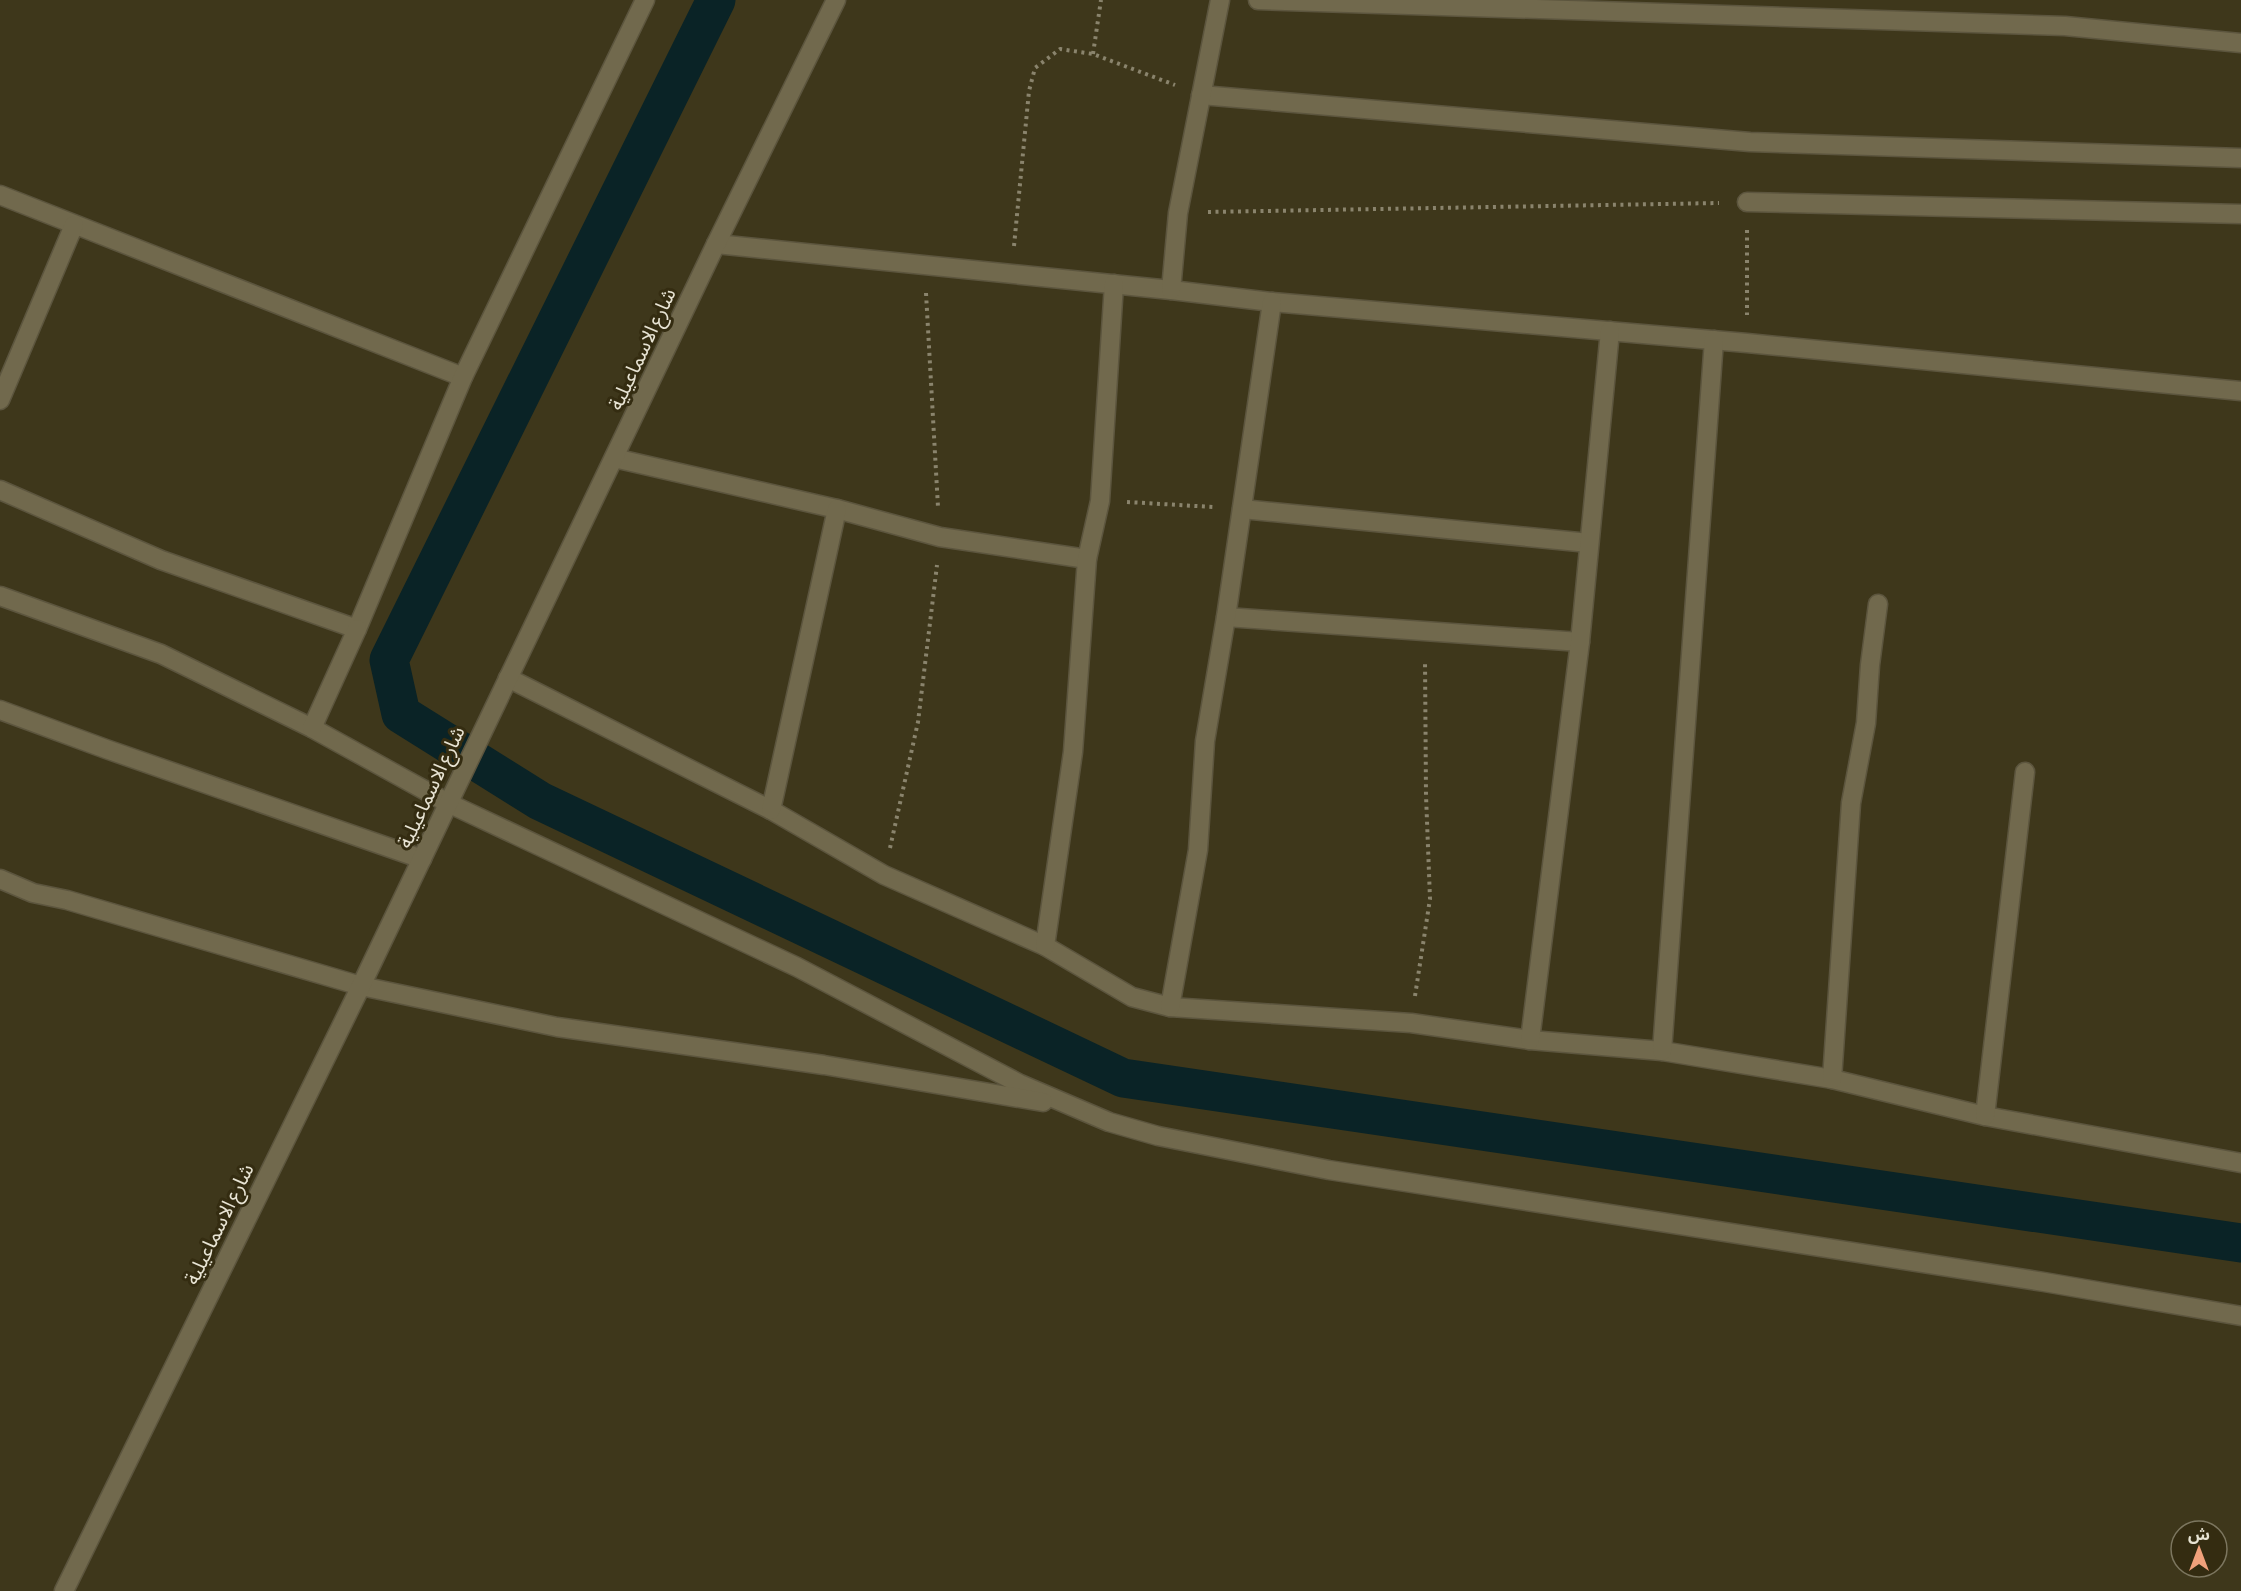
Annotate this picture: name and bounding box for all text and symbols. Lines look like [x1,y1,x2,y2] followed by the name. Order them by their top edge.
[603,284,683,415] street label: شارع الاسماعيلية
[392,722,472,853] street label: شارع الاسماعيلية
[179,1159,261,1290] street label: شارع الاسماعيلية
[2169,1519,2229,1579] north arrow
[2188,1525,2210,1544] text: ش

